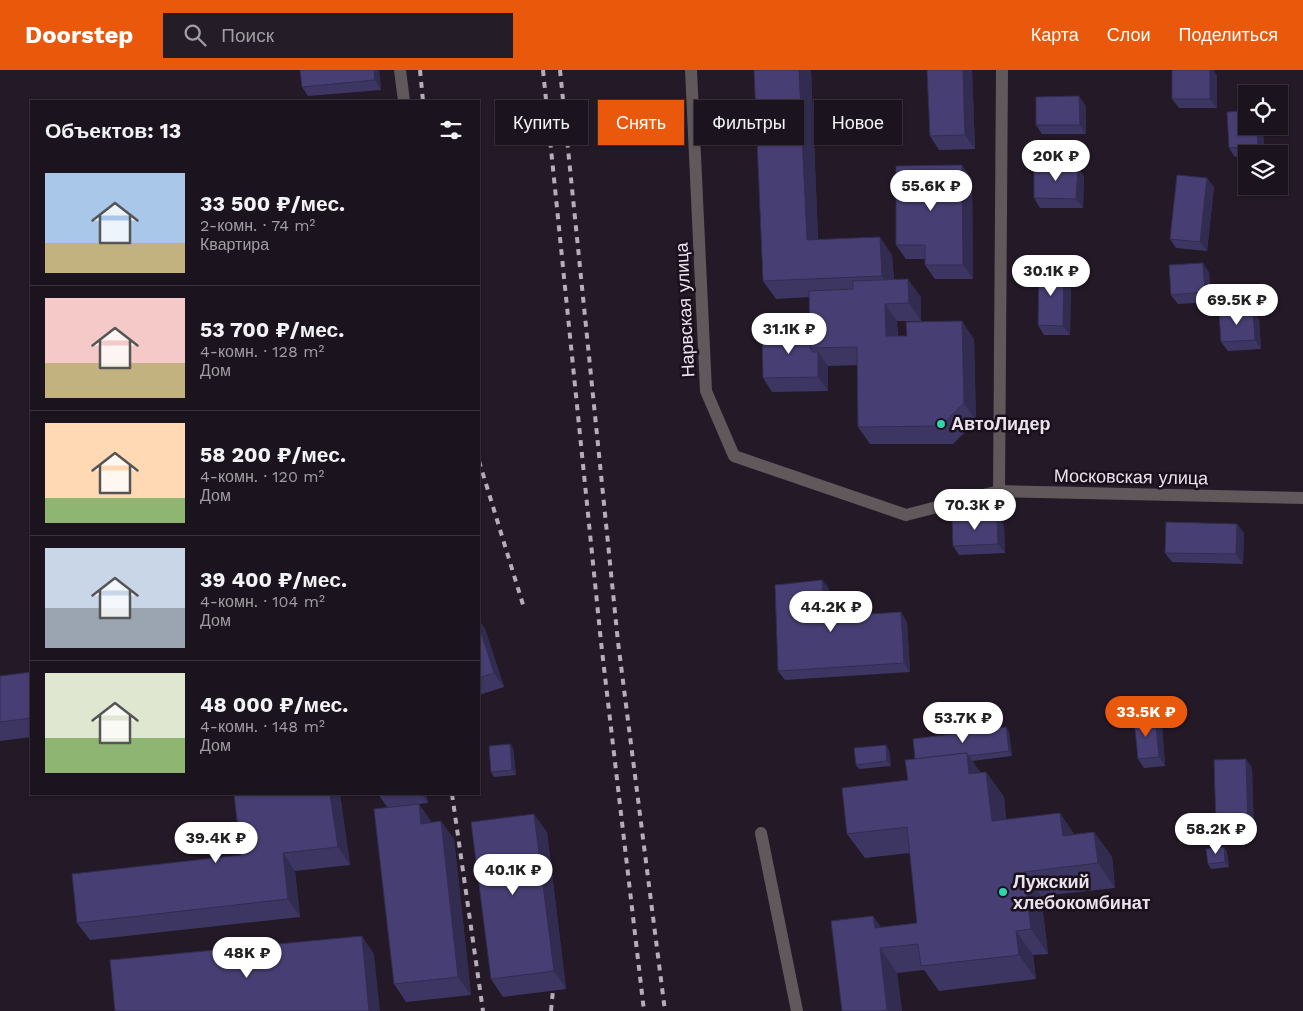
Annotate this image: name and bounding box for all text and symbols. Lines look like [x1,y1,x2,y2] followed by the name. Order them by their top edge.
[163,13,513,58] search box
[25,21,133,49] text: Doorstep
[181,21,209,49] icon: search
[221,24,274,47] text: Поиск
[1031,24,1079,45] text: Карта
[1107,24,1151,45] text: Слои
[1179,24,1278,45] text: Поделиться
[1238,85,1288,195] map controls
[1238,85,1288,135] button: locate
[495,100,588,145] chip: Купить
[598,100,684,145] chip: Снять
[694,100,804,145] chip: Фильтры
[814,100,902,145] chip: Новое
[437,116,465,144] icon: filters
[45,118,181,143] text: Объектов: 13
[1021,140,1091,182] pin: 20K ₽
[1238,145,1288,195] button: layers
[1033,146,1079,165] text: 20K ₽
[885,170,977,212] pin: 55.6K ₽
[901,176,961,195] text: 55.6K ₽
[200,191,345,216] text: 33 500 ₽/мес.
[85,193,145,253] icon: home
[200,216,315,235] text: 2-комн. · 74 m²
[200,235,269,254] text: Квартира
[670,241,699,378] street label: Нарвская улица
[1005,254,1097,297] pin: 30.1K ₽
[1023,261,1079,280] text: 30.1K ₽
[1191,284,1283,326] pin: 69.5K ₽
[1207,290,1267,309] text: 69.5K ₽
[743,312,835,355] pin: 31.1K ₽
[200,317,344,342] text: 53 700 ₽/мес.
[85,318,145,378] icon: home
[763,319,815,338] text: 31.1K ₽
[200,342,324,361] text: 4-комн. · 128 m²
[200,361,231,380] text: Дом
[951,413,1051,434] place label: АвтоЛидер
[935,418,947,430] marker: АвтоЛидер
[200,442,346,467] text: 58 200 ₽/мес.
[85,443,145,503] icon: home
[1054,465,1209,488] street label: Московская улица
[200,467,324,486] text: 4-комн. · 120 m²
[200,486,231,505] text: Дом
[929,488,1021,531] pin: 70.3K ₽
[945,495,1005,514] text: 70.3K ₽
[200,567,347,592] text: 39 400 ₽/мес.
[85,568,145,628] icon: home
[785,590,877,633] pin: 44.2K ₽
[200,592,325,611] text: 4-комн. · 104 m²
[800,597,862,616] text: 44.2K ₽
[200,611,231,630] text: Дом
[200,692,348,717] text: 48 000 ₽/мес.
[85,693,145,753] icon: home
[1100,696,1192,738] pin: 33.5K ₽
[917,702,1009,744] pin: 53.7K ₽
[1116,702,1176,721] text: 33.5K ₽
[934,708,992,727] text: 53.7K ₽
[200,717,325,736] text: 4-комн. · 148 m²
[200,736,231,755] text: Дом
[1170,812,1262,855] pin: 58.2K ₽
[1186,819,1246,838] text: 58.2K ₽
[170,822,262,864] pin: 39.4K ₽
[186,828,246,847] text: 39.4K ₽
[467,854,559,896] pin: 40.1K ₽
[485,860,542,879] text: 40.1K ₽
[1013,871,1151,913] place label: Лужский хлебокомбинат
[997,886,1009,898] marker: Лужский хлебокомбинат
[212,936,282,979] pin: 48K ₽
[224,943,270,962] text: 48K ₽

